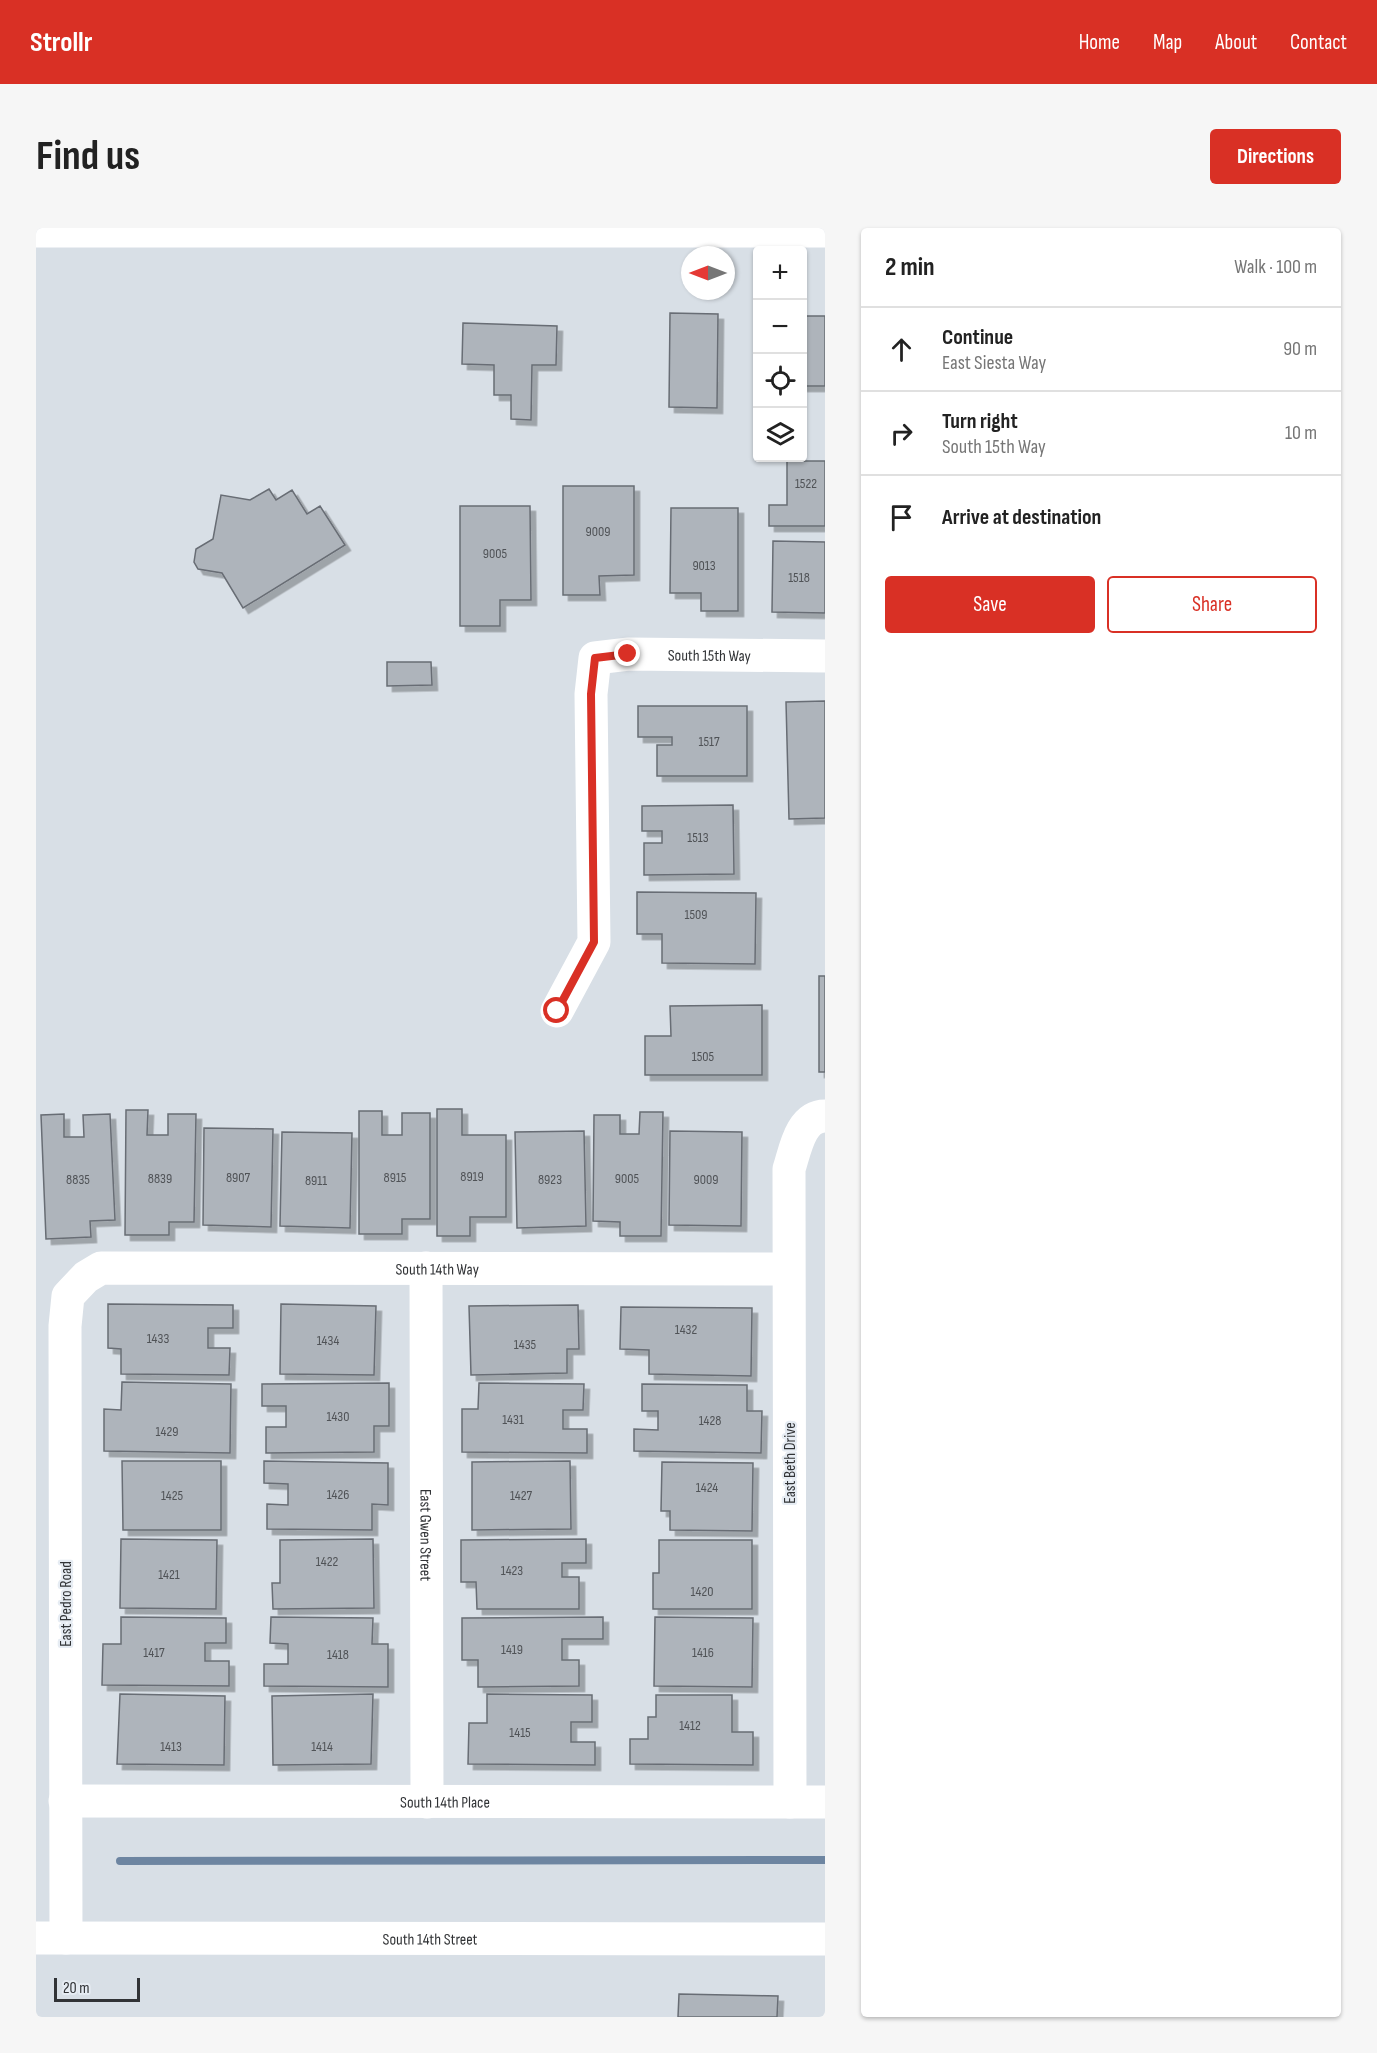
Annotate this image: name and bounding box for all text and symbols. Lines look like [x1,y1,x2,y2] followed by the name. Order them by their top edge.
[30,26,92,59] text: Strollr
[1079,30,1120,55] text: Home
[1153,30,1182,55] text: Map
[1215,30,1257,55] text: About
[1290,30,1347,55] text: Contact
[1210,129,1341,184] button: Directions
[36,131,140,182] text: Find us
[681,246,735,300] north arrow
[753,246,807,462] map controls
[753,246,807,300] button: +
[885,252,935,283] text: 2 min
[1234,255,1317,279] text: Walk · 100 m
[753,300,807,354] button: −
[942,324,1013,351] text: Continue
[885,333,918,366] icon: ahead
[1283,337,1317,361] text: 90 m
[942,351,1046,375] text: East Siesta Way
[753,354,807,408] button: locate
[753,408,807,462] button: layers
[942,408,1018,435] text: Turn right
[885,417,918,450] icon: right
[1285,421,1317,445] text: 10 m
[942,435,1046,459] text: South 15th Way
[795,475,817,492] house number: 1522
[885,501,918,534] icon: arrive
[942,504,1101,531] text: Arrive at destination
[586,523,610,540] house number: 9009
[483,545,508,562] house number: 9005
[692,557,716,574] house number: 9013
[788,569,810,586] house number: 1518
[885,576,1095,633] button: Save
[1107,576,1317,633] button: Share
[614,640,640,666] route end
[668,646,751,666] street label: South 15th Way
[699,733,720,750] house number: 1517
[687,829,709,846] house number: 1513
[685,906,707,923] house number: 1509
[543,997,569,1023] route start
[692,1048,715,1065] house number: 1505
[460,1168,484,1185] house number: 8919
[226,1169,250,1186] house number: 8907
[384,1169,407,1186] house number: 8915
[148,1170,172,1187] house number: 8839
[615,1170,640,1187] house number: 9005
[66,1171,90,1188] house number: 8835
[538,1171,562,1188] house number: 8923
[694,1171,718,1188] house number: 9009
[305,1172,327,1189] house number: 8911
[395,1260,479,1280] street label: South 14th Way
[675,1321,697,1338] house number: 1432
[147,1330,169,1347] house number: 1433
[317,1332,339,1349] house number: 1434
[514,1336,537,1353] house number: 1435
[327,1408,349,1425] house number: 1430
[502,1411,524,1428] house number: 1431
[699,1412,721,1429] house number: 1428
[781,1422,800,1504] street label: East Beth Drive
[156,1423,178,1440] house number: 1429
[696,1479,718,1496] house number: 1424
[327,1486,349,1503] house number: 1426
[161,1487,183,1504] house number: 1425
[510,1487,532,1504] house number: 1427
[415,1489,435,1581] street label: East Gwen Street
[316,1553,338,1570] house number: 1422
[57,1561,76,1647] street label: East Pedro Road
[501,1562,523,1579] house number: 1423
[158,1566,180,1583] house number: 1421
[691,1583,713,1600] house number: 1420
[501,1641,523,1658] house number: 1419
[143,1644,165,1661] house number: 1417
[692,1644,714,1661] house number: 1416
[327,1646,349,1663] house number: 1418
[679,1717,701,1734] house number: 1412
[509,1724,531,1741] house number: 1415
[160,1738,182,1755] house number: 1413
[311,1738,333,1755] house number: 1414
[400,1793,490,1813] street label: South 14th Place
[383,1930,478,1950] street label: South 14th Street
[54,1975,140,2002] scale bar
[63,1979,90,1998] text: 20 m

